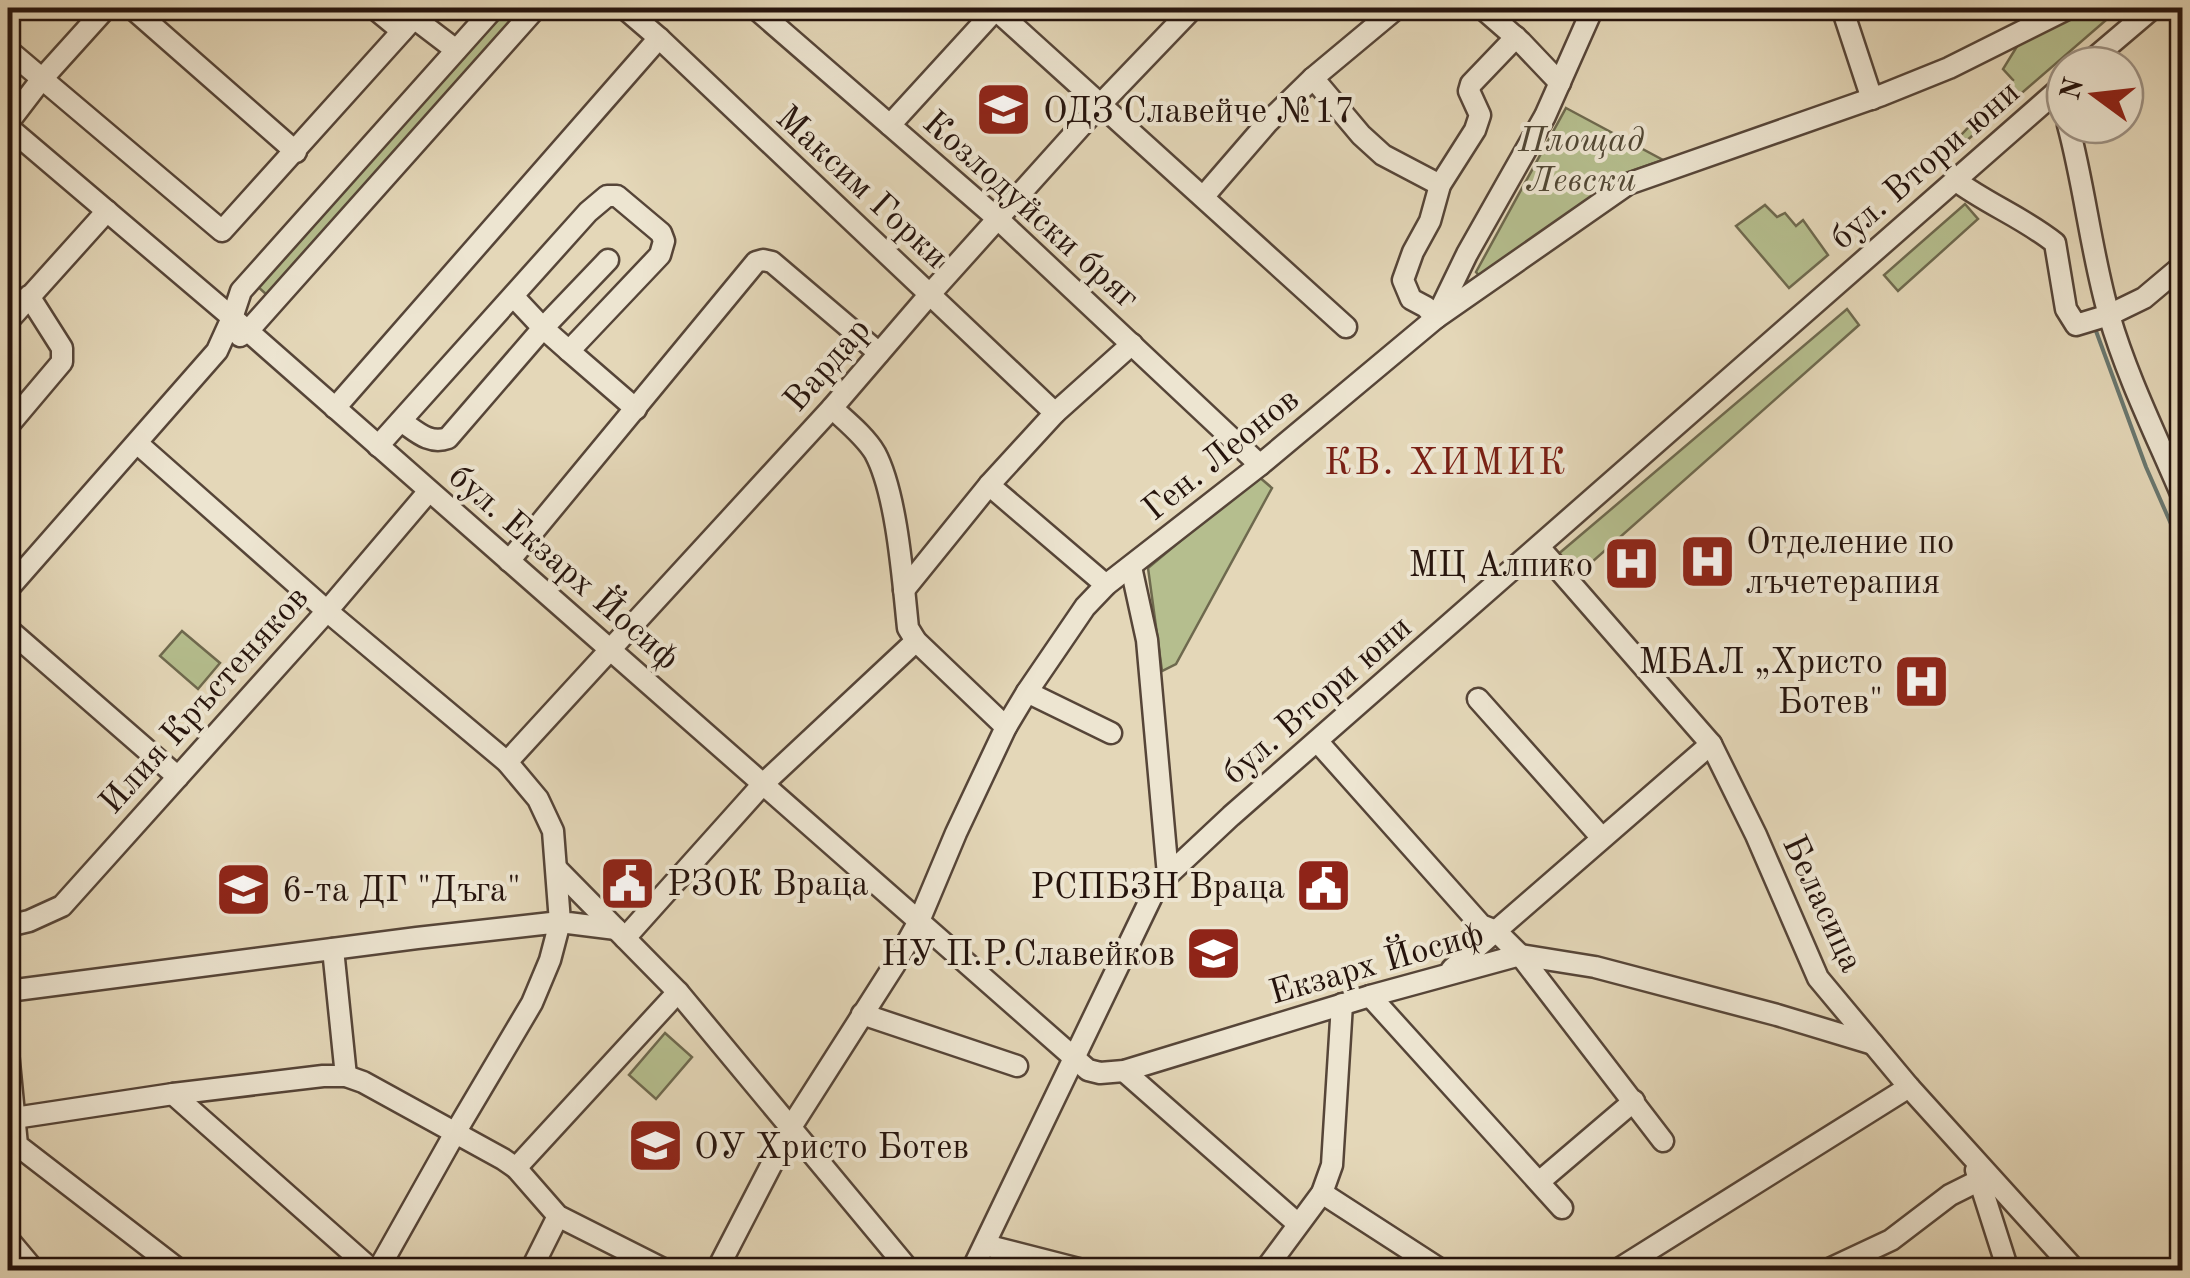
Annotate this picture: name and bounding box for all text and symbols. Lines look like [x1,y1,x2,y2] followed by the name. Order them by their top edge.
[2045,45,2145,145] north arrow
[1825,75,2027,257] street label: бул. Втори юни
[2057,75,2090,103] text: N
[974,80,1034,140] school or university icon: ОДЗ Славейче №17
[1043,95,1355,130] place label: ОДЗ Славейче №17
[769,100,954,276] street label: Максим Горки
[916,105,1145,317] street label: Козлодуйски бряг
[1517,124,1645,199] park label: Площад Левски
[778,312,878,419] street label: Вардар
[1137,382,1306,528] street label: Ген. Леонов
[1324,445,1568,483] district label: КВ. ХИМИК
[441,453,690,678] street label: бул. Екзарх Йосиф
[1746,526,1954,601] place label: Отделение по лъчетерапия
[1677,531,1737,591] hospital icon: Отделение по лъчетерапия
[1602,534,1662,594] hospital icon: МЦ Алпико
[1409,549,1593,584] place label: МЦ Алпико
[94,580,316,821] street label: Илия Кръстеняков
[1217,610,1419,792] street label: бул. Втори юни
[1638,646,1883,721] place label: МБАЛ „Христо Ботев"
[1892,651,1952,711] hospital icon: МБАЛ „Христо Ботев"
[1775,830,1869,978] street label: Беласица
[598,853,658,913] public building icon: РЗОК Враца
[1294,856,1354,916] public building icon: РСПБЗН Враца
[213,859,273,919] school or university icon: 6-та ДГ "Дъга"
[667,868,868,903] place label: РЗОК Враца
[1030,871,1285,906] place label: РСПБЗН Враца
[282,874,521,909] place label: 6-та ДГ "Дъга"
[1263,909,1488,1013] street label: Екзарх Йосиф
[1184,923,1244,983] school or university icon: НУ П.Р.Славейков
[881,938,1175,973] place label: НУ П.Р.Славейков
[625,1116,685,1176] school or university icon: ОУ Христо Ботев
[694,1131,969,1166] place label: ОУ Христо Ботев

